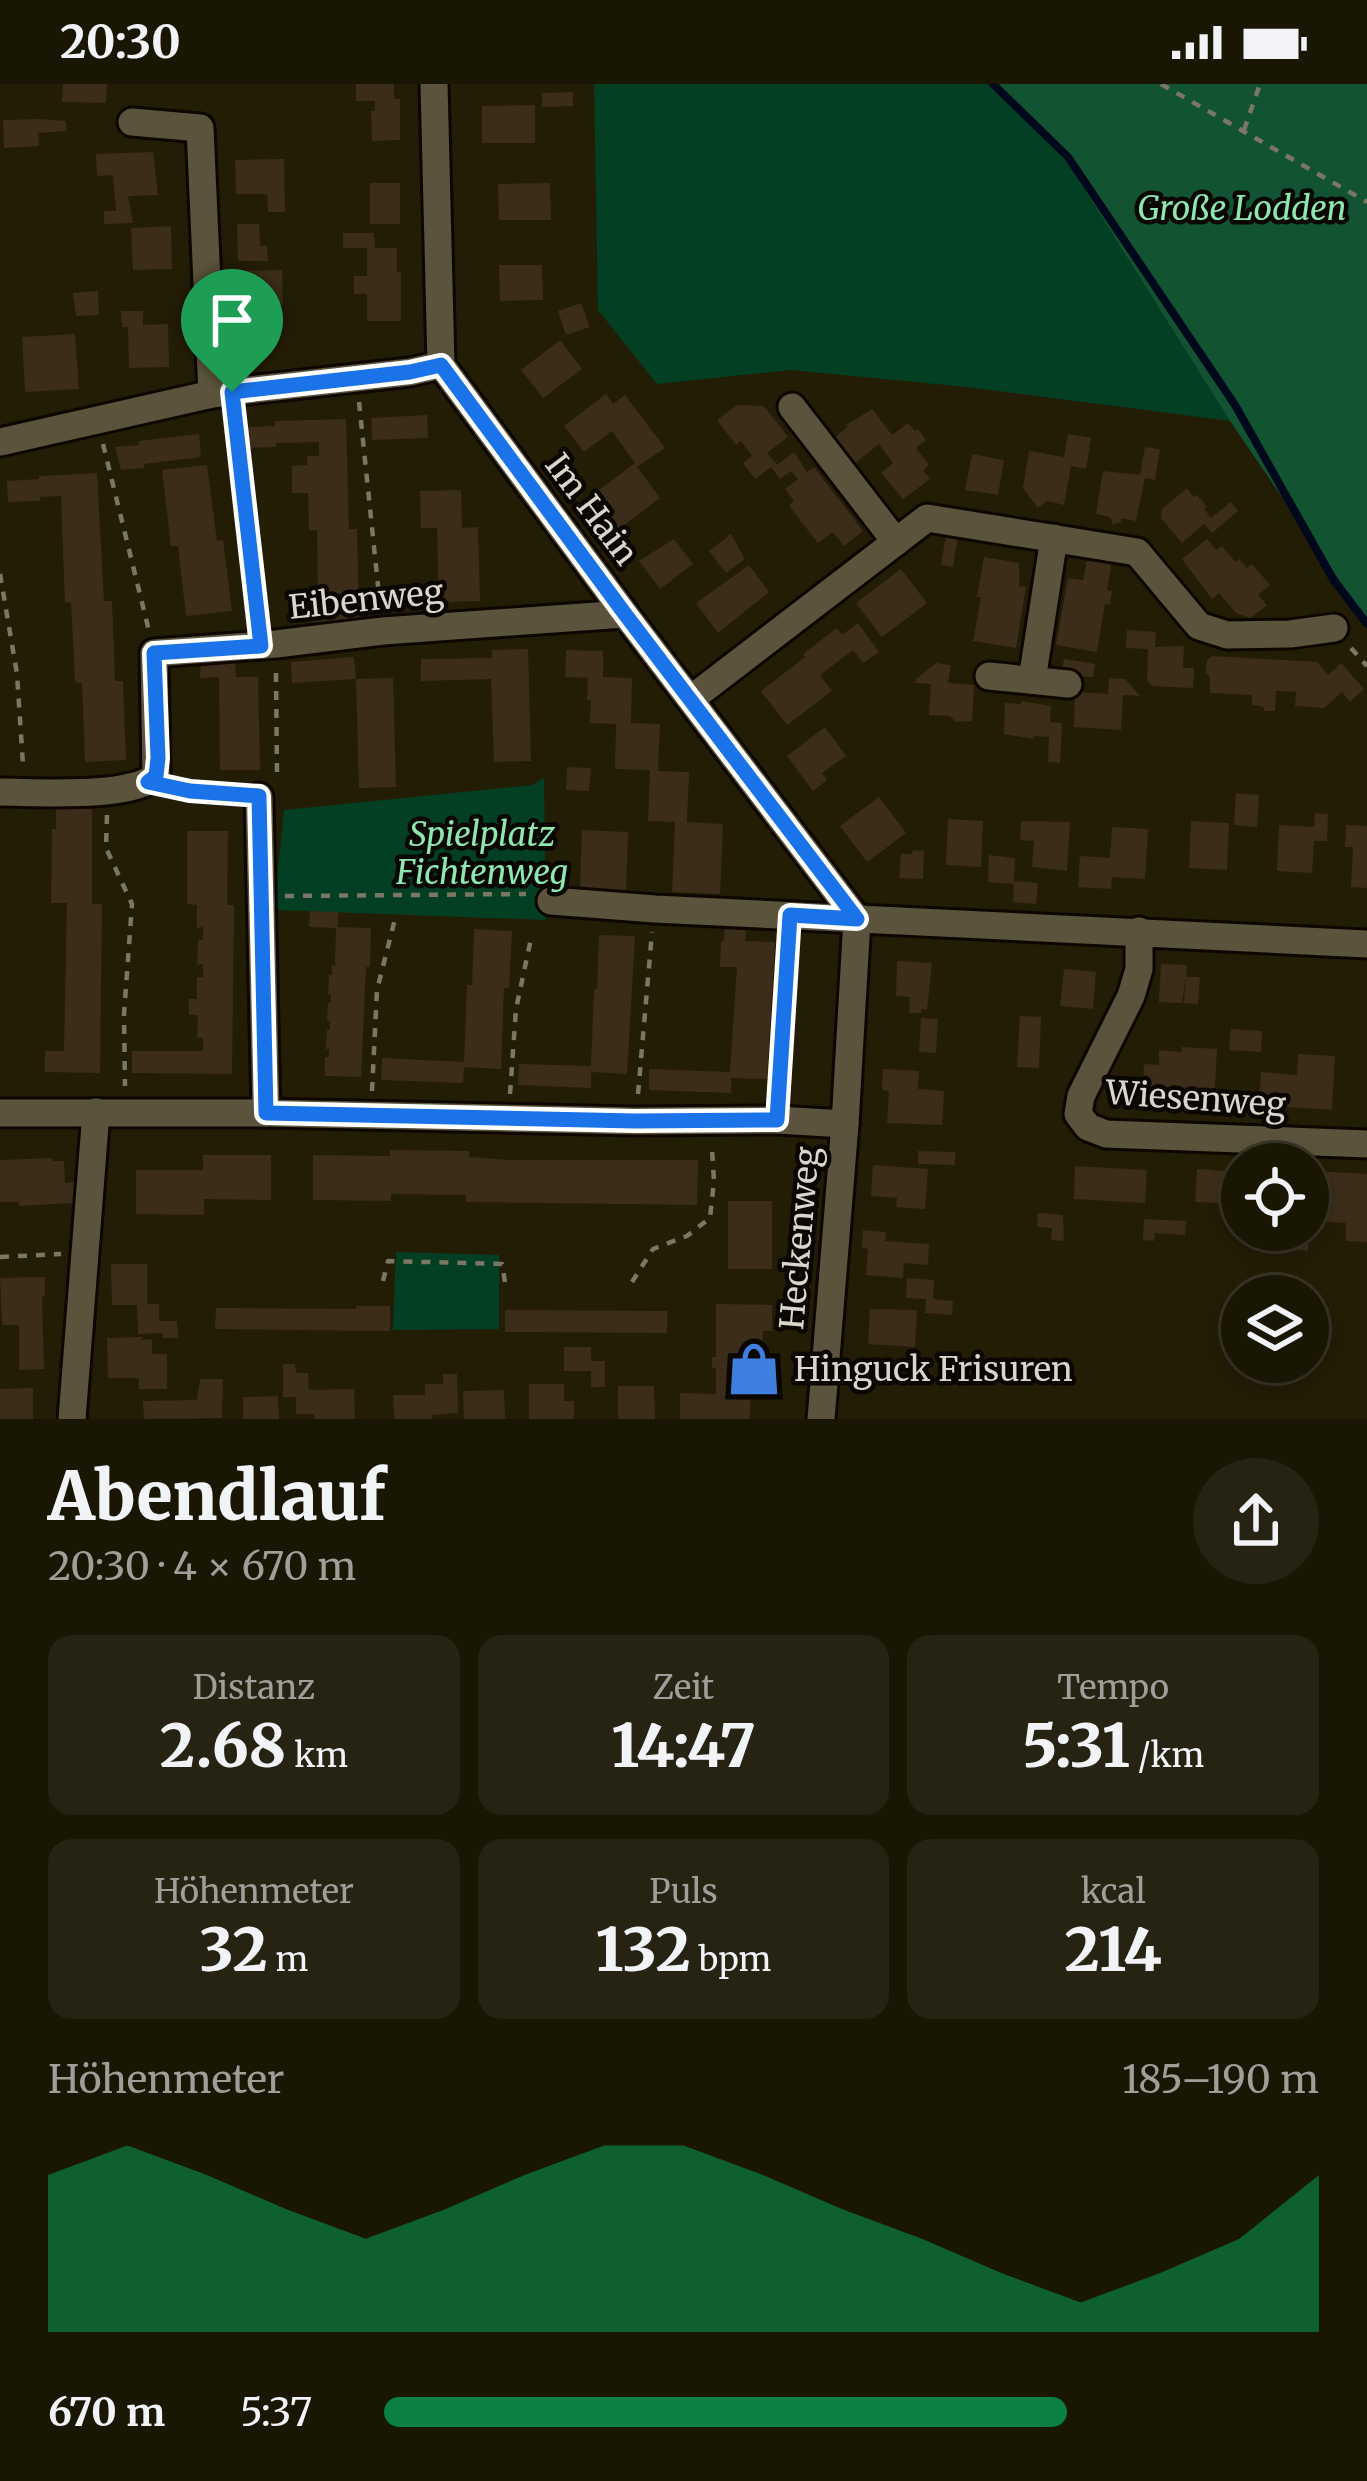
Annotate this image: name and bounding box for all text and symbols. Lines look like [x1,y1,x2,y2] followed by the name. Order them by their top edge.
[60,14,181,70] text: 20:30
[1138,188,1346,229] park label: Große Lodden
[181,269,283,392] pin
[199,287,265,353] icon: arrive
[536,445,647,573] street label: Im Hain
[287,571,445,628] street label: Eibenweg
[395,814,568,893] park label: Spielplatz Fichtenweg
[1103,1072,1287,1125] street label: Wiesenweg
[1221,1143,1329,1383] map controls
[1221,1143,1329,1251] button: locate
[771,1145,828,1331] street label: Heckenweg
[1221,1275,1329,1383] button: layers
[725,1340,783,1398] shop icon: Hinguck Frisuren
[794,1349,1073,1390] place label: Hinguck Frisuren
[48,1455,386,1538] text: Abendlauf
[1193,1458,1319,1584] button: share
[48,1542,356,1591] text: 20:30 · 4 × 670 m
[193,1667,315,1708] text: Distanz
[653,1667,714,1708] text: Zeit
[1057,1667,1169,1708] text: Tempo
[160,1708,286,1783] text: 2.68
[611,1708,756,1783] text: 14:47
[1022,1708,1130,1783] text: 5:31
[286,1735,348,1776] text: km
[1130,1735,1204,1776] text: /km
[154,1871,354,1912] text: Höhenmeter
[649,1871,718,1912] text: Puls
[1081,1871,1146,1912] text: kcal
[200,1912,268,1987] text: 32
[596,1912,691,1987] text: 132
[1065,1912,1162,1987] text: 214
[268,1939,308,1980] text: m
[691,1939,771,1980] text: bpm
[48,2055,284,2104] text: Höhenmeter
[1122,2055,1319,2104] text: 185–190 m
[48,2388,165,2437] text: 670 m
[240,2388,312,2437] text: 5:37

